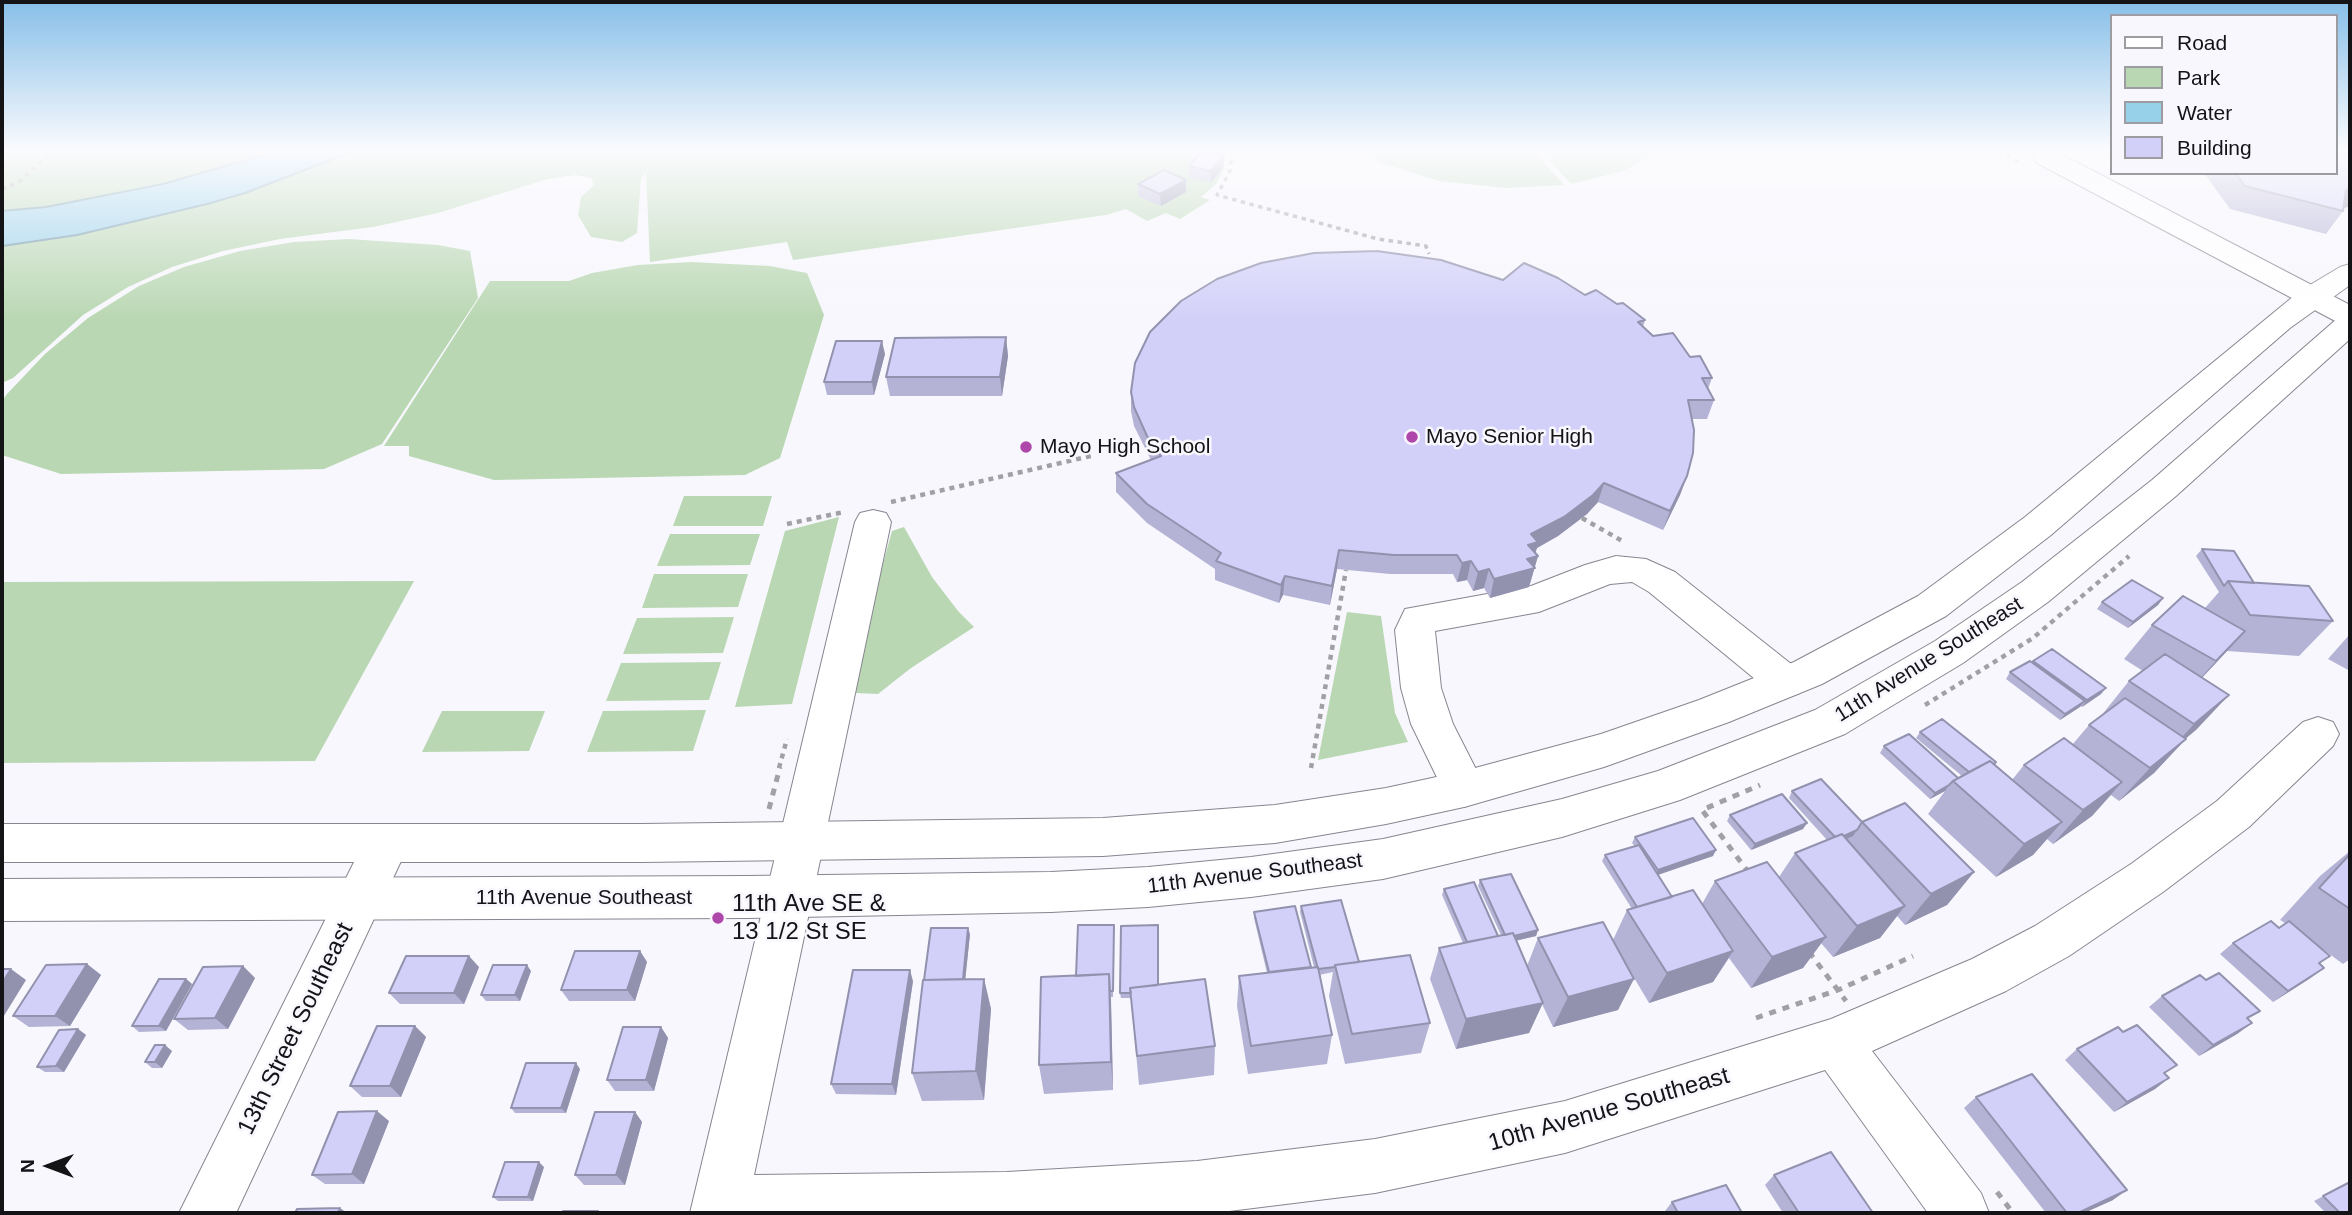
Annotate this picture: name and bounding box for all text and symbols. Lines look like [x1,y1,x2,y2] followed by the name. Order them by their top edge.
[2110,14,2338,175] legend
[2177,31,2227,54] text: Road
[2177,66,2220,89] text: Park
[2177,101,2232,124] text: Water
[2177,136,2252,159] text: Building
[1426,424,1593,450] place label: Mayo Senior High
[1404,429,1420,445] marker: Mayo Senior High
[1040,434,1210,460] place label: Mayo High School
[1018,439,1034,455] marker: Mayo High School
[1831,592,2027,728] street label: 11th Avenue Southeast
[1146,848,1364,900] street label: 11th Avenue Southeast
[476,885,692,911] street label: 11th Avenue Southeast
[732,890,886,946] place label: 11th Ave SE & 13 1/2 St SE
[710,910,726,926] marker: 11th Ave SE & 13 1/2 St SE
[232,918,360,1140] street label: 13th Street Southeast
[1485,1062,1733,1158] street label: 10th Avenue Southeast
[14,1131,84,1201] north arrow
[17,1159,38,1173] text: N

